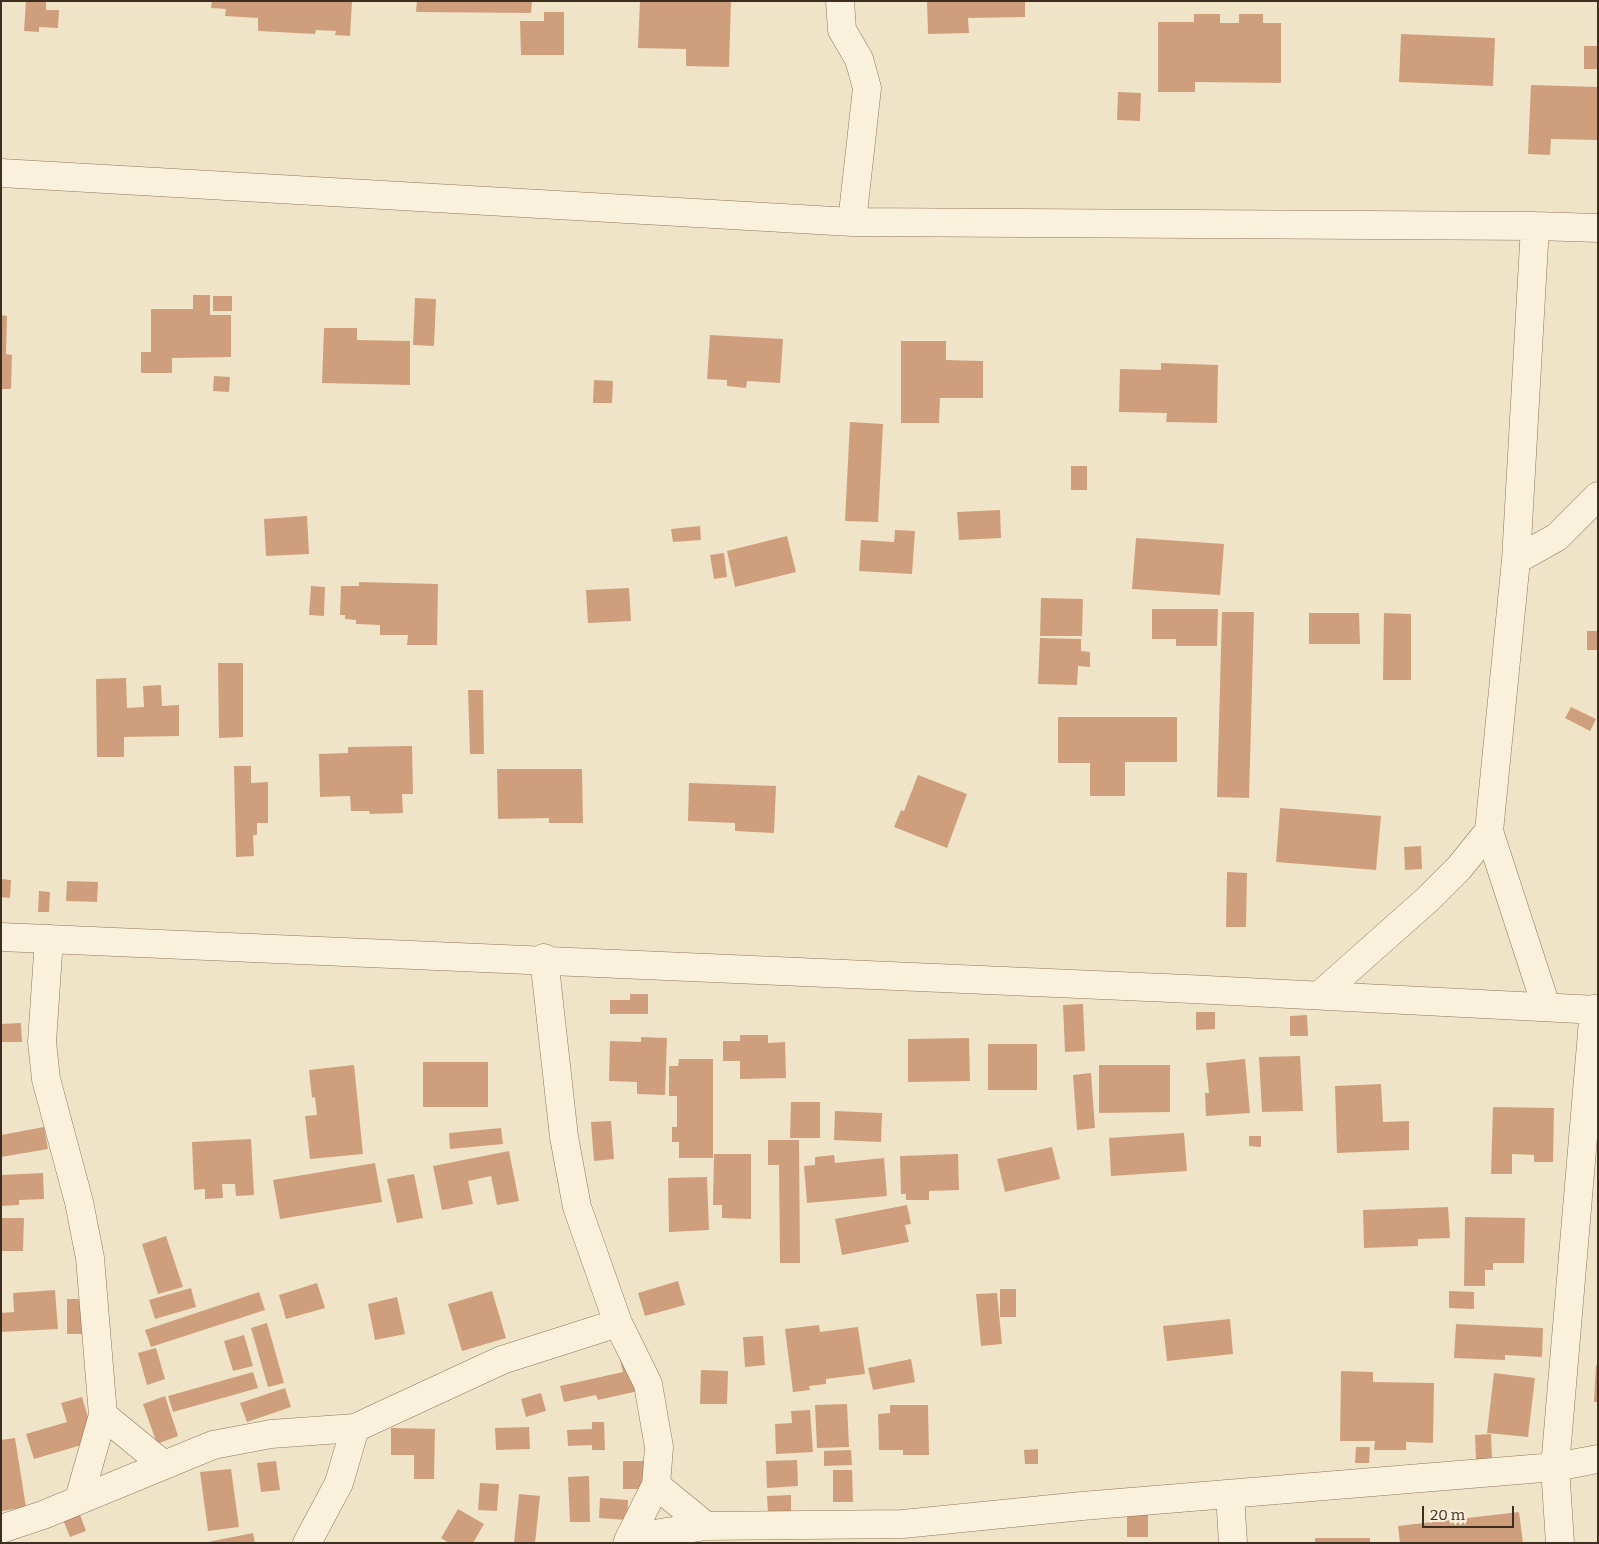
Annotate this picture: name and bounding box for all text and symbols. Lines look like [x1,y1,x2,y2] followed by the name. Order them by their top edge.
[1424,1496,1516,1528] scale bar
[1430,1506,1465,1524] text: 20 m

